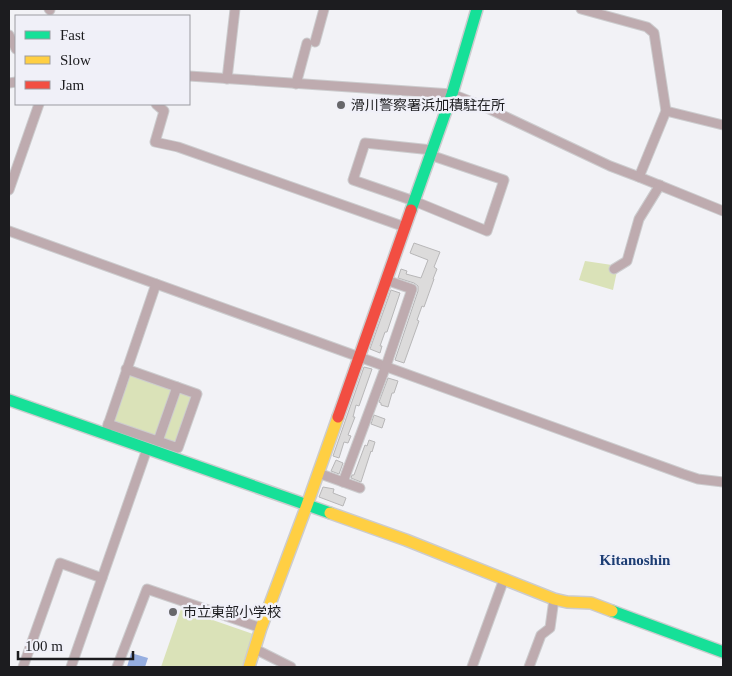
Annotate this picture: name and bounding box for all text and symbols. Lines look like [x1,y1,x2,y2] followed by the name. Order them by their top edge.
[15,15,190,105] legend
[60,27,86,43] text: Fast
[60,52,91,68] text: Slow
[60,77,84,93] text: Jam
[351,98,505,113] place label: 滑川警察署浜加積駐在所
[335,99,347,111] marker: 滑川警察署浜加積駐在所
[600,552,671,568] district label: Kitanoshin
[183,605,281,620] place label: 市立東部小学校
[167,606,179,618] marker: 市立東部小学校
[18,628,132,660] scale bar
[25,638,63,654] text: 100 m

